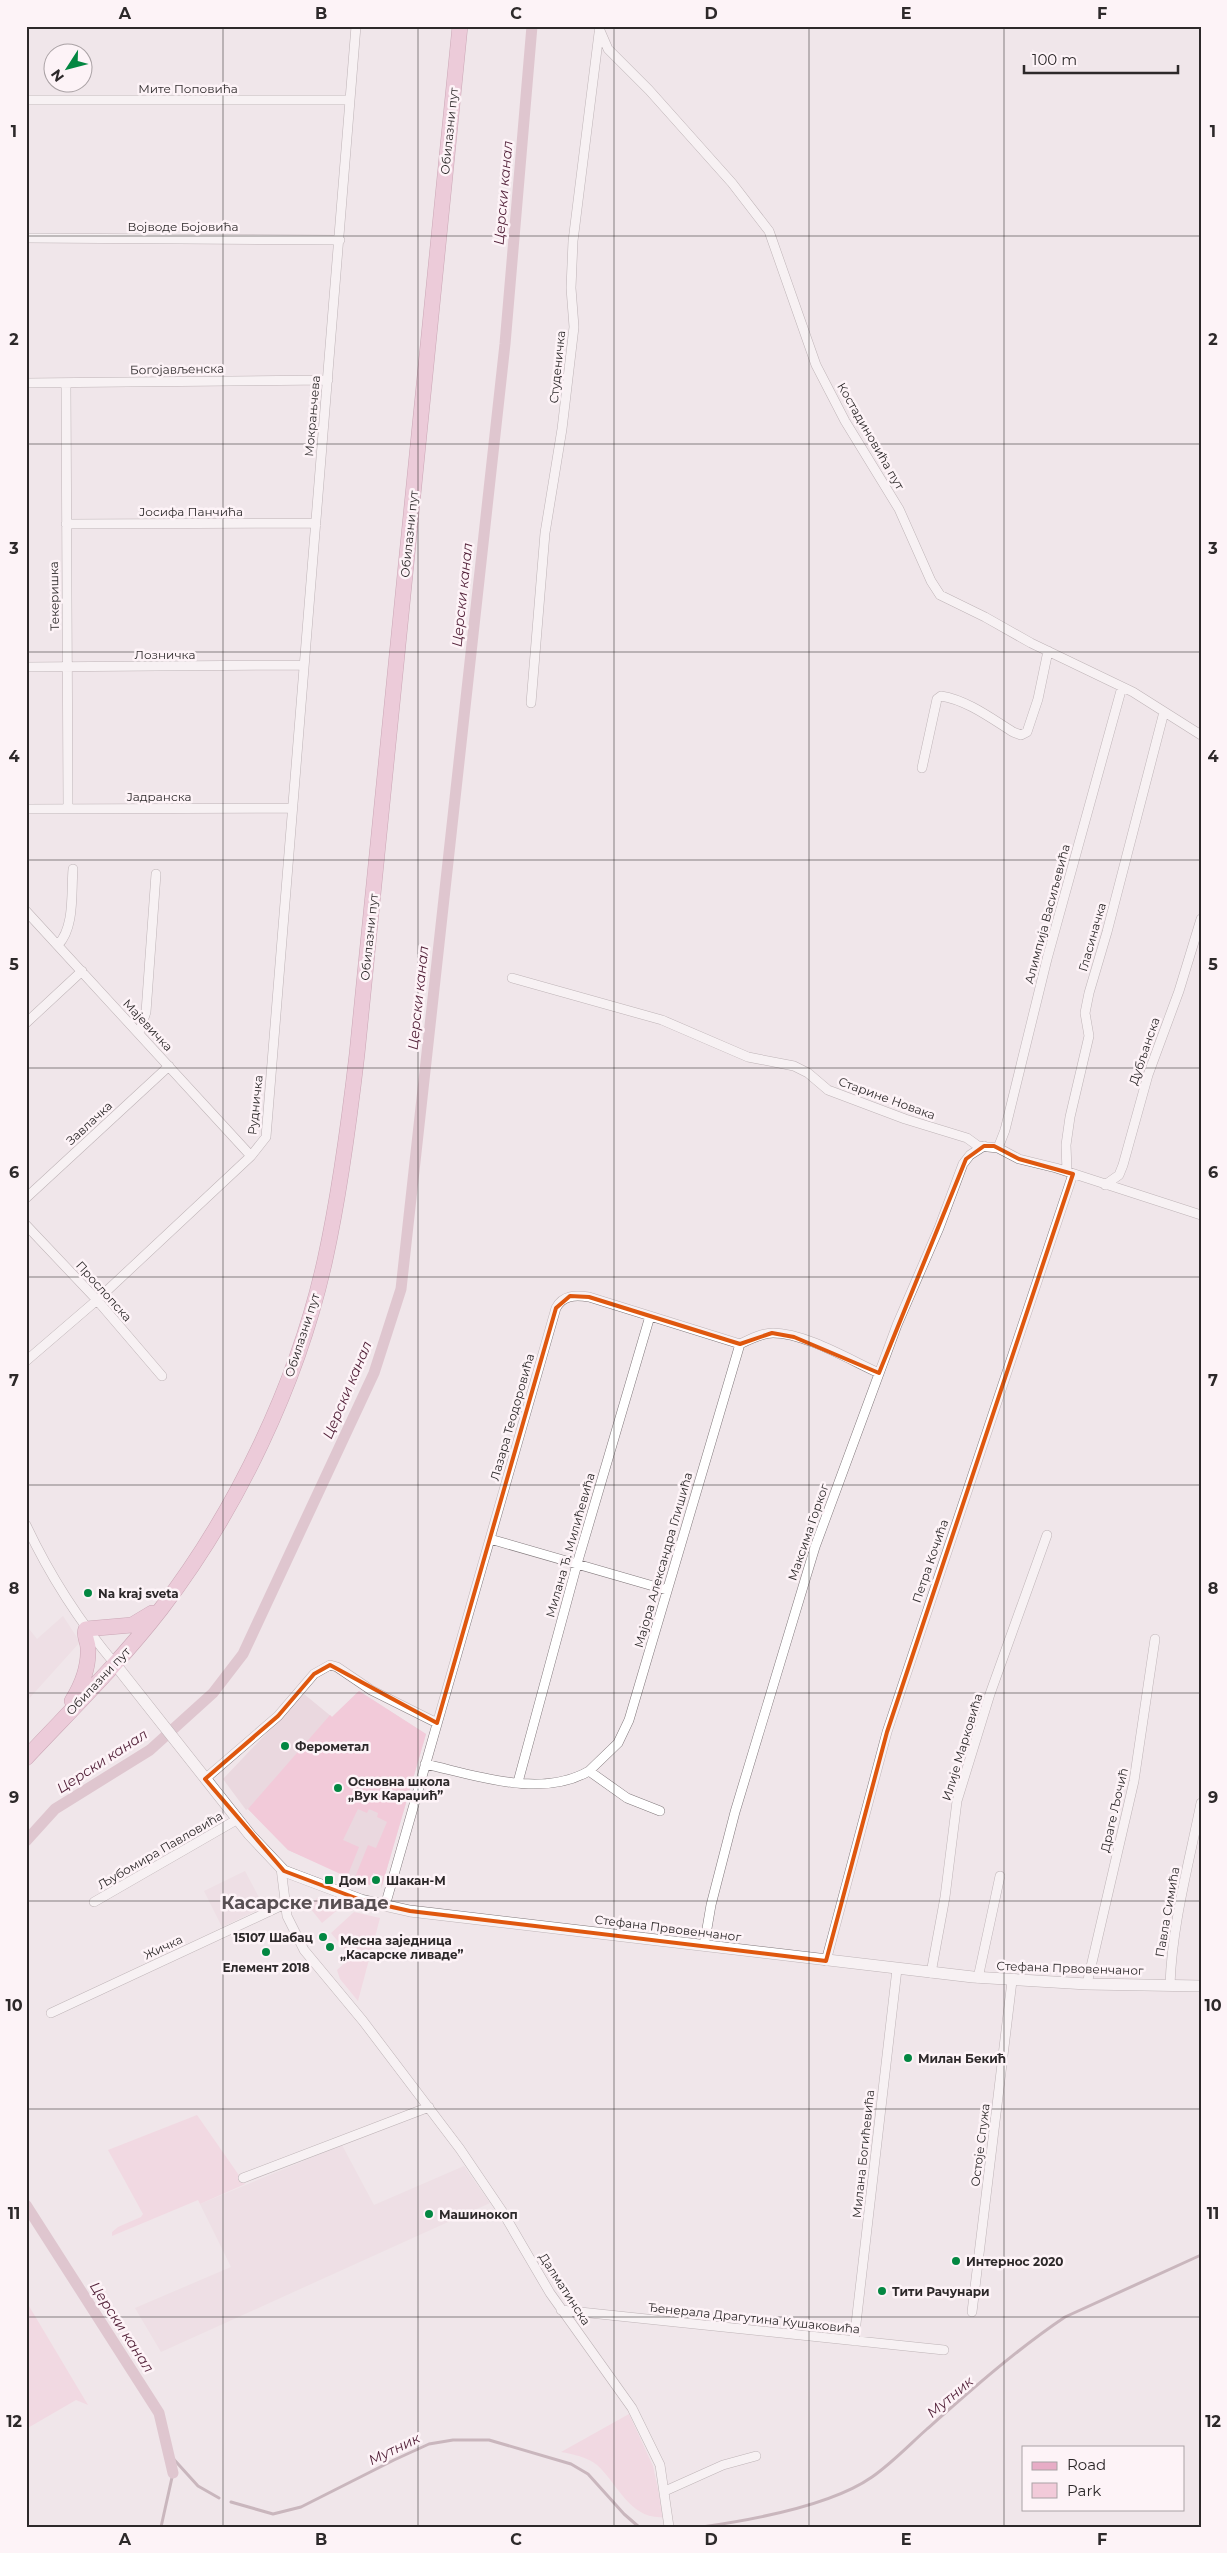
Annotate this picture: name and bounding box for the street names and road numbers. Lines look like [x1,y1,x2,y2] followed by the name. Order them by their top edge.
[138,81,238,96] street label: Мите Поповића
[437,86,461,175] street label: Обилазни пут
[128,219,238,234] street label: Војводе Бојовића
[546,330,568,404] street label: Студеничка
[130,361,224,377] street label: Богојављенска
[301,375,323,457] street label: Мокрањчева
[834,380,908,492] street label: Костадиновића пут
[397,489,421,578] street label: Обилазни пут
[139,504,243,519] street label: Јосифа Панчића
[46,561,62,631] street label: Текеришка
[135,647,195,662] street label: Лозничка
[126,789,192,804] street label: Јадранска
[1021,842,1073,986] street label: Алимпија Васиљевића
[357,892,381,981] street label: Обилазни пут
[1075,901,1109,973] street label: Гласиначка
[120,996,176,1054] street label: Мајевичка
[1125,1015,1163,1087] street label: Дубљанска
[244,1074,266,1136] street label: Рудничка
[837,1074,937,1122] street label: Старине Новака
[63,1098,115,1148] street label: Завлачка
[73,1258,135,1324] street label: Прослопска
[281,1291,323,1379] street label: Обилазни пут
[487,1352,537,1482] street label: Лазара Теодоровића
[542,1471,598,1619] street label: Милана Ђ. Милићевића
[631,1471,695,1649] street label: Мајора Александра Глишића
[784,1481,832,1582] street label: Максима Горког
[909,1517,951,1605] street label: Петра Кочића
[63,1644,133,1718] street label: Обилазни пут
[939,1692,985,1802] street label: Илије Марковића
[1097,1766,1131,1854] street label: Драге Љочић
[95,1808,225,1892] street label: Љубомира Павловића
[1152,1866,1182,1958] street label: Павла Симића
[594,1912,742,1944] street label: Стефана Првовенчаног
[141,1931,185,1963] street label: Жичка
[996,1958,1144,1978] street label: Стефана Првовенчаног
[849,2089,877,2219] street label: Милана Богићевића
[967,2103,993,2187] street label: Остоје Спужа
[536,2250,594,2328] street label: Далматинска
[647,2299,861,2337] street label: Ђенерала Драгутина Кушаковића

